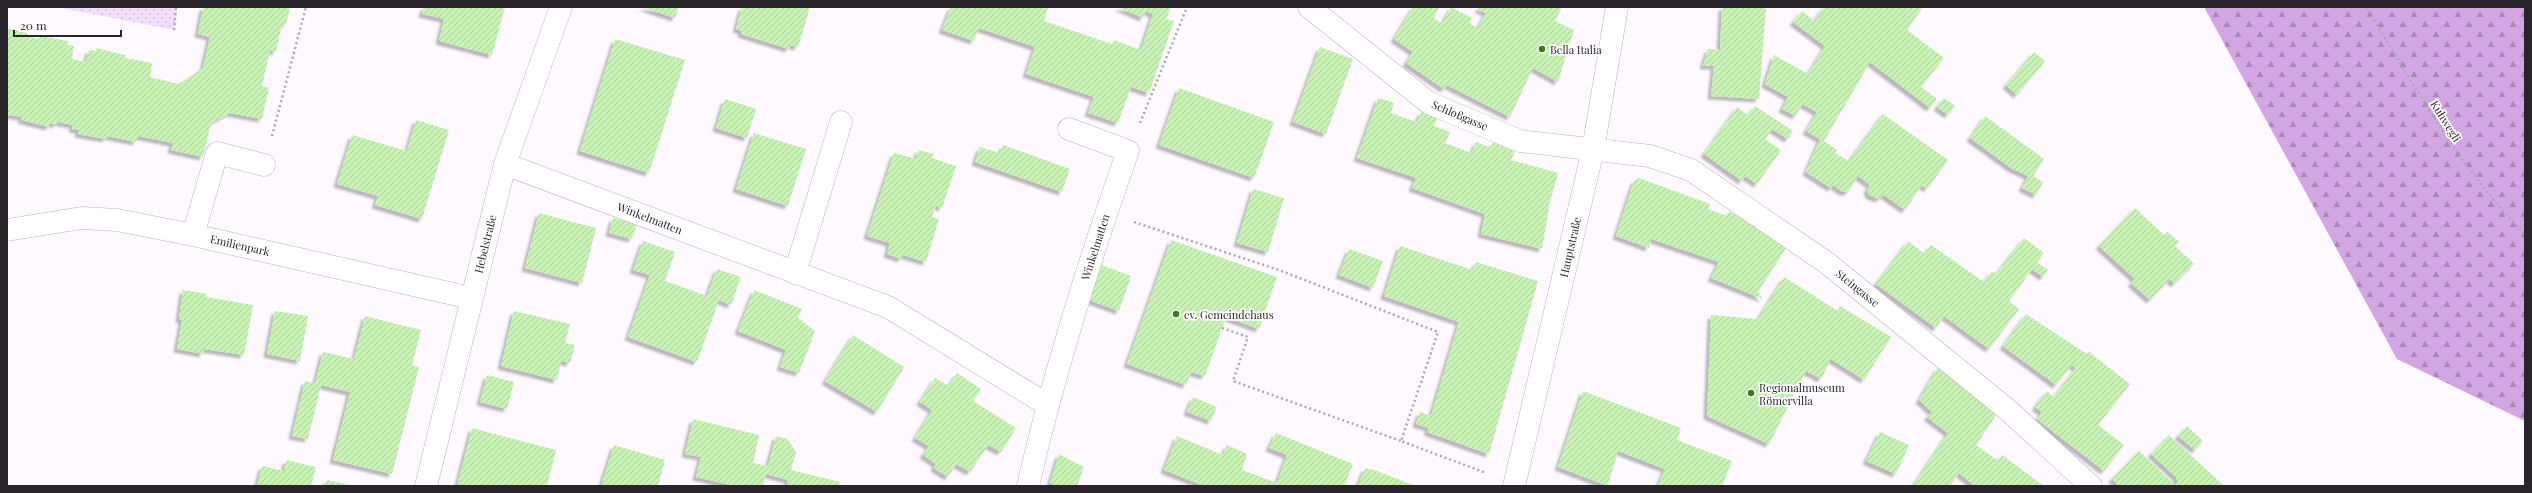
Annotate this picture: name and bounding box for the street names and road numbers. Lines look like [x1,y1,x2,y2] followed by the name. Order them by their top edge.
[1430,96,1491,134] street label: Schloßgasse
[2427,97,2465,145] street label: Kuhwegli
[614,198,685,237] street label: Winkelmatten
[1077,212,1113,283] street label: Winkelmatten
[470,213,500,275] street label: Hebelstraße
[1556,215,1584,279] street label: Hauptstraße
[209,231,271,259] street label: Emilienpark
[1833,266,1883,310] street label: Steingasse

